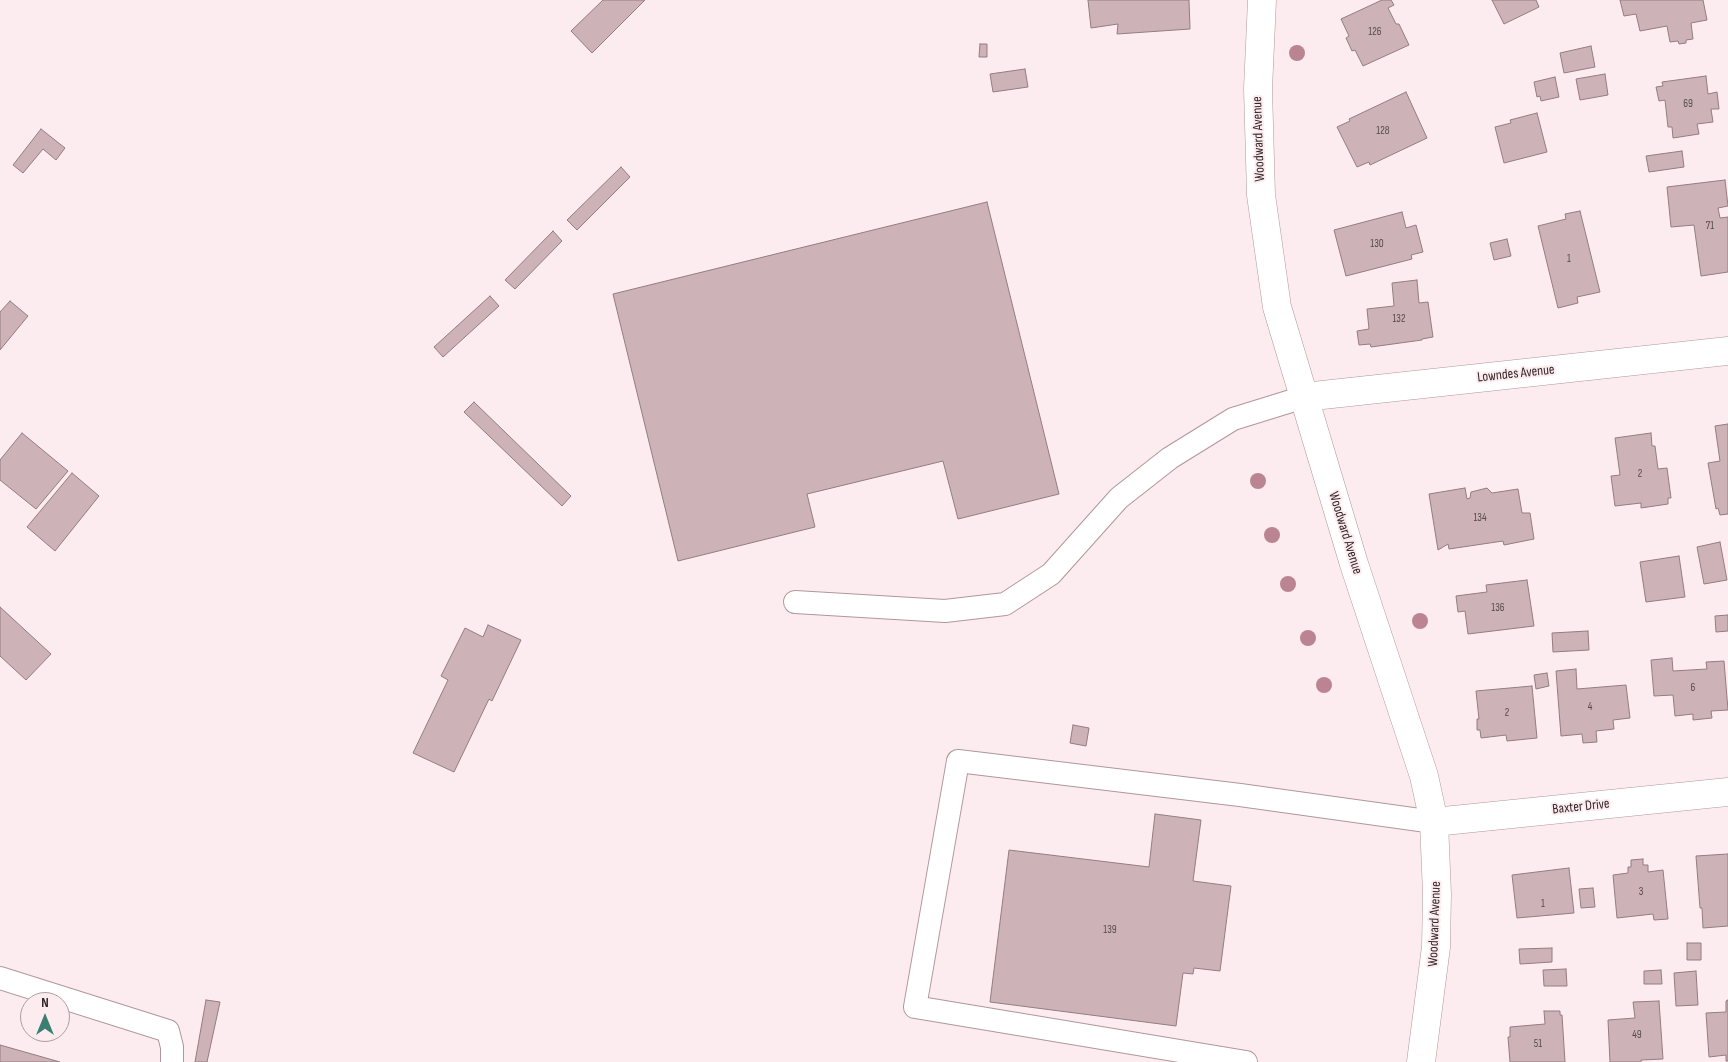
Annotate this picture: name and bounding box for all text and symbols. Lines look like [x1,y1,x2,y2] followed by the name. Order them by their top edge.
[1368,25,1382,39] house number: 126
[1249,96,1269,182] street label: Woodward Avenue
[1683,97,1693,111] house number: 69
[1376,124,1390,138] house number: 128
[1706,219,1714,233] house number: 71
[1370,237,1384,251] house number: 130
[1567,252,1571,266] house number: 1
[1392,312,1406,326] house number: 132
[1477,362,1555,386] street label: Lowndes Avenue
[1638,467,1642,481] house number: 2
[1324,490,1366,576] street label: Woodward Avenue
[1473,511,1487,525] house number: 134
[1491,601,1505,615] house number: 136
[1691,681,1695,695] house number: 6
[1588,700,1592,714] house number: 4
[1505,706,1509,720] house number: 2
[1552,796,1610,818] street label: Baxter Drive
[1425,881,1445,967] street label: Woodward Avenue
[1639,885,1643,899] house number: 3
[1541,897,1545,911] house number: 1
[1103,923,1117,937] house number: 139
[20,992,70,1042] north arrow
[41,994,49,1011] text: N
[1632,1028,1642,1042] house number: 49
[1534,1037,1542,1051] house number: 51

